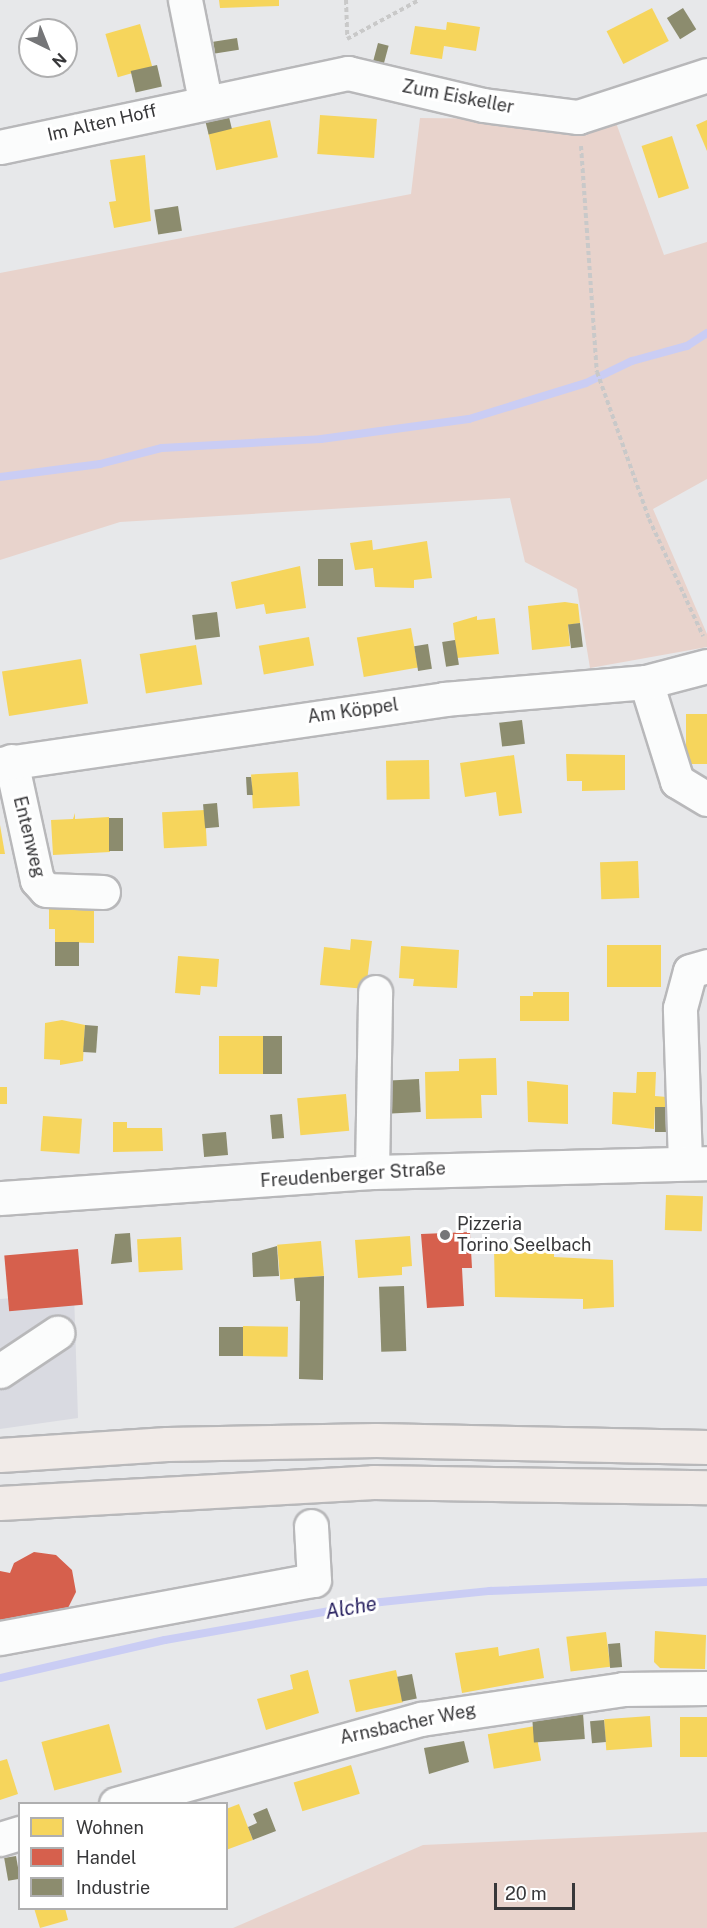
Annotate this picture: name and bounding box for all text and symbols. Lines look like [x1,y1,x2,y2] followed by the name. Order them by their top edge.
[18,18,78,78] north arrow
[48,49,70,71] text: N
[400,76,516,118] street label: Zum Eiskeller
[45,100,159,146] street label: Im Alten Hoff
[306,694,400,728] street label: Am Köppel
[8,794,50,880] street label: Entenweg
[260,1158,446,1192] street label: Freudenberger Straße
[457,1214,592,1256] place label: Pizzeria Torino Seelbach
[438,1228,452,1242] marker: Pizzeria Torino Seelbach
[323,1592,379,1624] water label: Alche
[338,1699,478,1749] street label: Arnsbacher Weg
[18,1802,228,1910] legend
[76,1817,144,1838] text: Wohnen
[76,1847,136,1868] text: Handel
[497,1871,578,1909] scale bar
[76,1877,150,1898] text: Industrie
[505,1883,547,1904] text: 20 m

